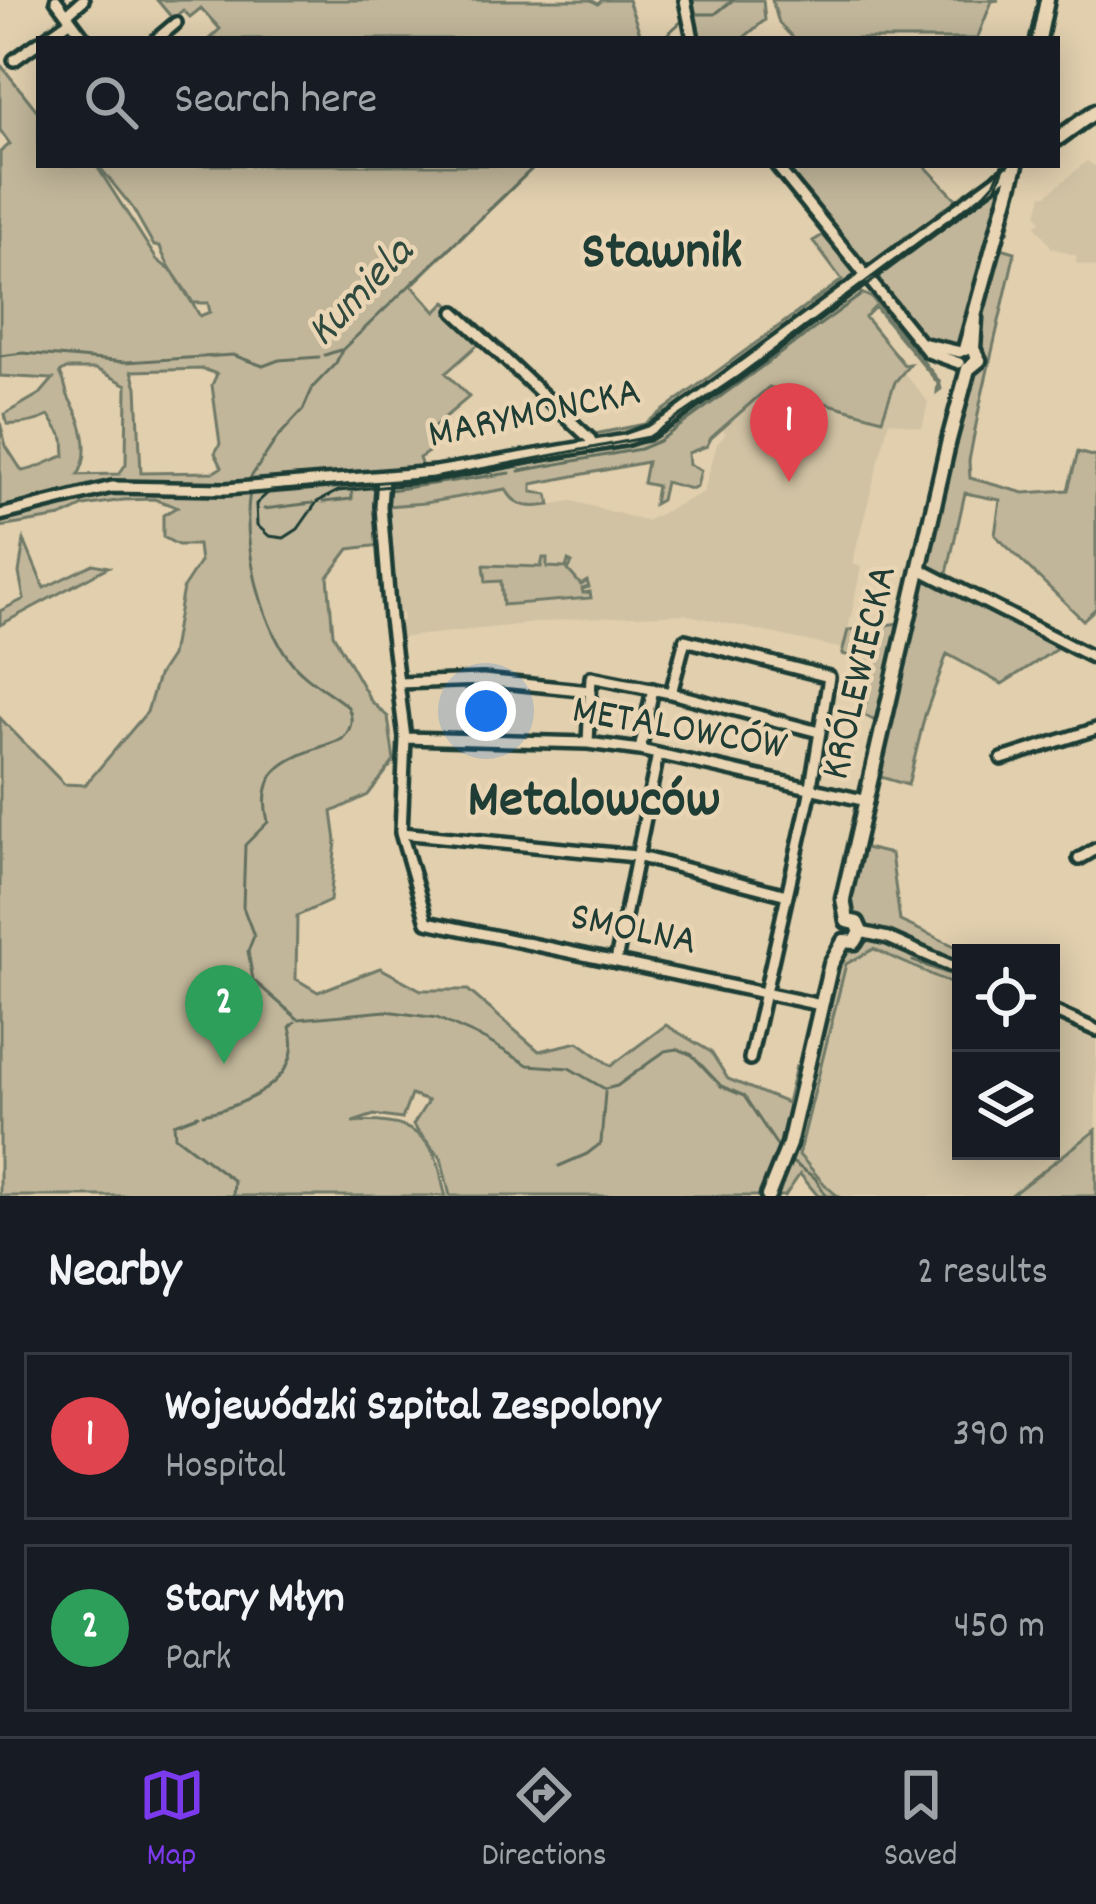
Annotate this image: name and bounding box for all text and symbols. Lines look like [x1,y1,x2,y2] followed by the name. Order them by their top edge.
[36,36,1060,168] search box
[78,69,144,135] icon: search
[174,70,377,134] text: Search here
[582,217,742,294] district label: Stawnik
[293,223,432,363] water label: Kumiela
[423,364,647,468] street label: MARYMONCKA
[750,383,828,482] pin: 1
[808,560,916,786] street label: KRÓLEWIECKA
[456,681,516,741] your location
[567,683,792,779] street label: METALOWCÓW
[468,765,720,842] district label: Metalowców
[564,889,702,975] street label: SMOLNA
[952,944,1060,1160] map controls
[952,944,1060,1052] button: locate
[185,965,263,1064] pin: 2
[952,1052,1060,1160] button: layers
[48,1238,181,1310] text: Nearby
[917,1247,1048,1302] text: 2 results
[165,1377,660,1441] text: Wojewódzki Szpital Zespolony
[86,1409,94,1464] text: 1
[953,1409,1045,1464] text: 390 m
[165,1441,286,1496] text: Hospital
[165,1569,345,1633] text: Stary Młyn
[81,1601,99,1656] text: 2
[954,1601,1045,1656] text: 450 m
[165,1633,231,1688] text: Park
[139,1762,205,1881] tab: Map
[482,1762,607,1881] tab: Directions
[884,1762,957,1881] tab: Saved

